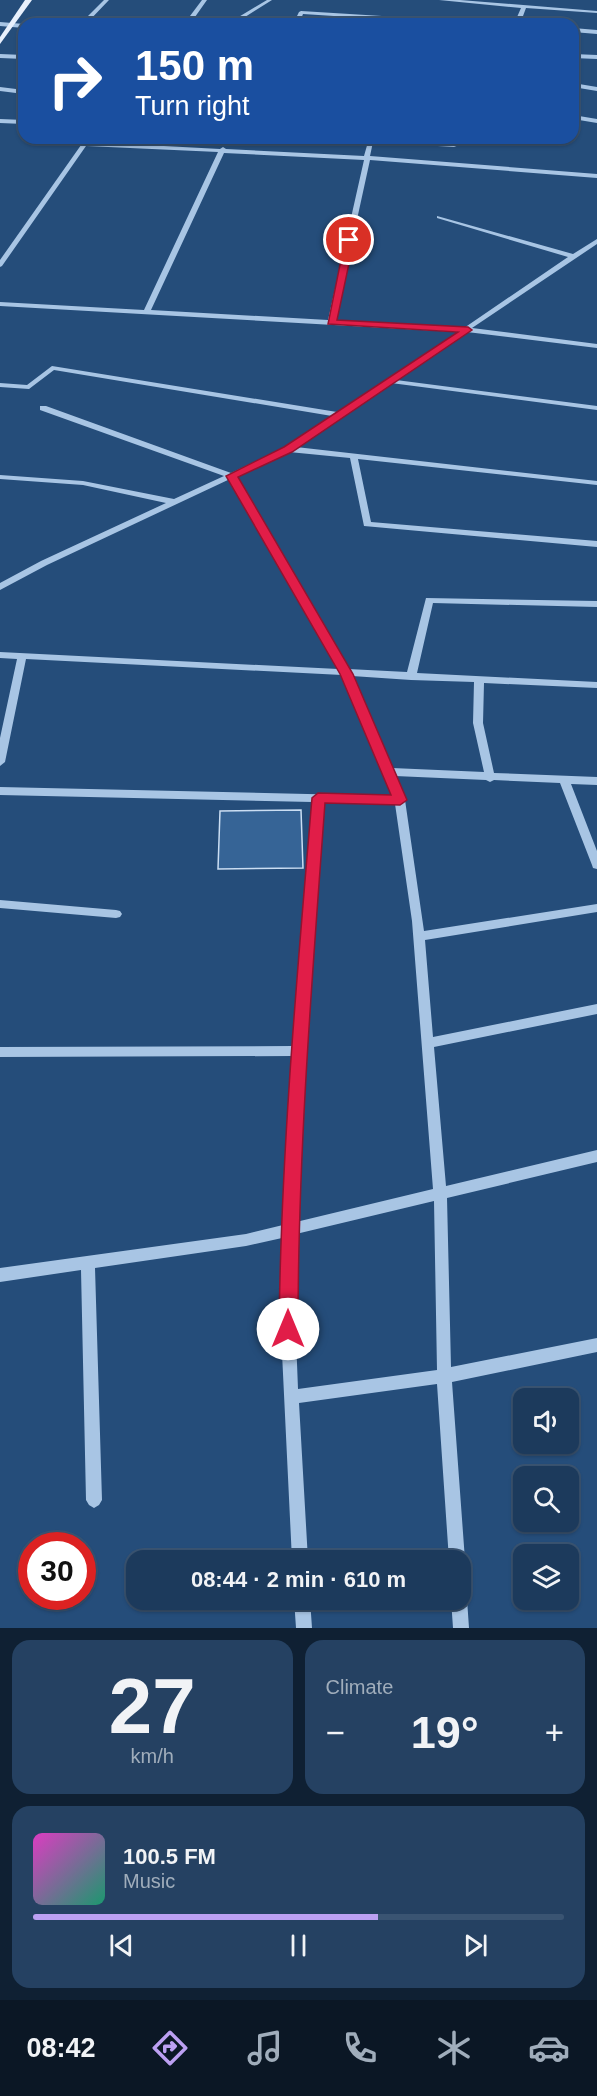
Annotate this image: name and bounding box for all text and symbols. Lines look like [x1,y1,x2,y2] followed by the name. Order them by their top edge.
[36,42,114,120] icon: right
[135,42,254,89] text: 150 m
[135,91,250,121] text: Turn right
[323,214,374,265] pin
[332,223,365,256] icon: arrive
[256,1297,320,1361] position arrow
[513,1388,579,1610] map controls
[513,1388,579,1454] button: sound
[513,1466,579,1532] button: search
[18,1532,96,1610] speed limit sign: 30
[513,1544,579,1610] button: layers
[191,1567,406,1592] text: 08:44 · 2 min · 610 m
[109,1662,196,1750] text: 27
[326,1676,393,1698] text: Climate
[411,1707,479,1758] text: 19°
[326,1714,345,1751] text: −
[545,1714,564,1751] text: +
[131,1745,174,1767] text: km/h
[123,1844,216,1869] text: 100.5 FM
[123,1870,175,1892] text: Music
[105,1929,138,1962] icon: previous
[282,1929,315,1962] icon: pause
[459,1929,492,1962] icon: next
[149,2027,191,2069] icon: directions
[244,2027,286,2069] icon: music
[339,2027,381,2069] icon: phone
[433,2027,475,2069] icon: climate
[528,2027,570,2069] icon: car
[26,2033,96,2063] text: 08:42

